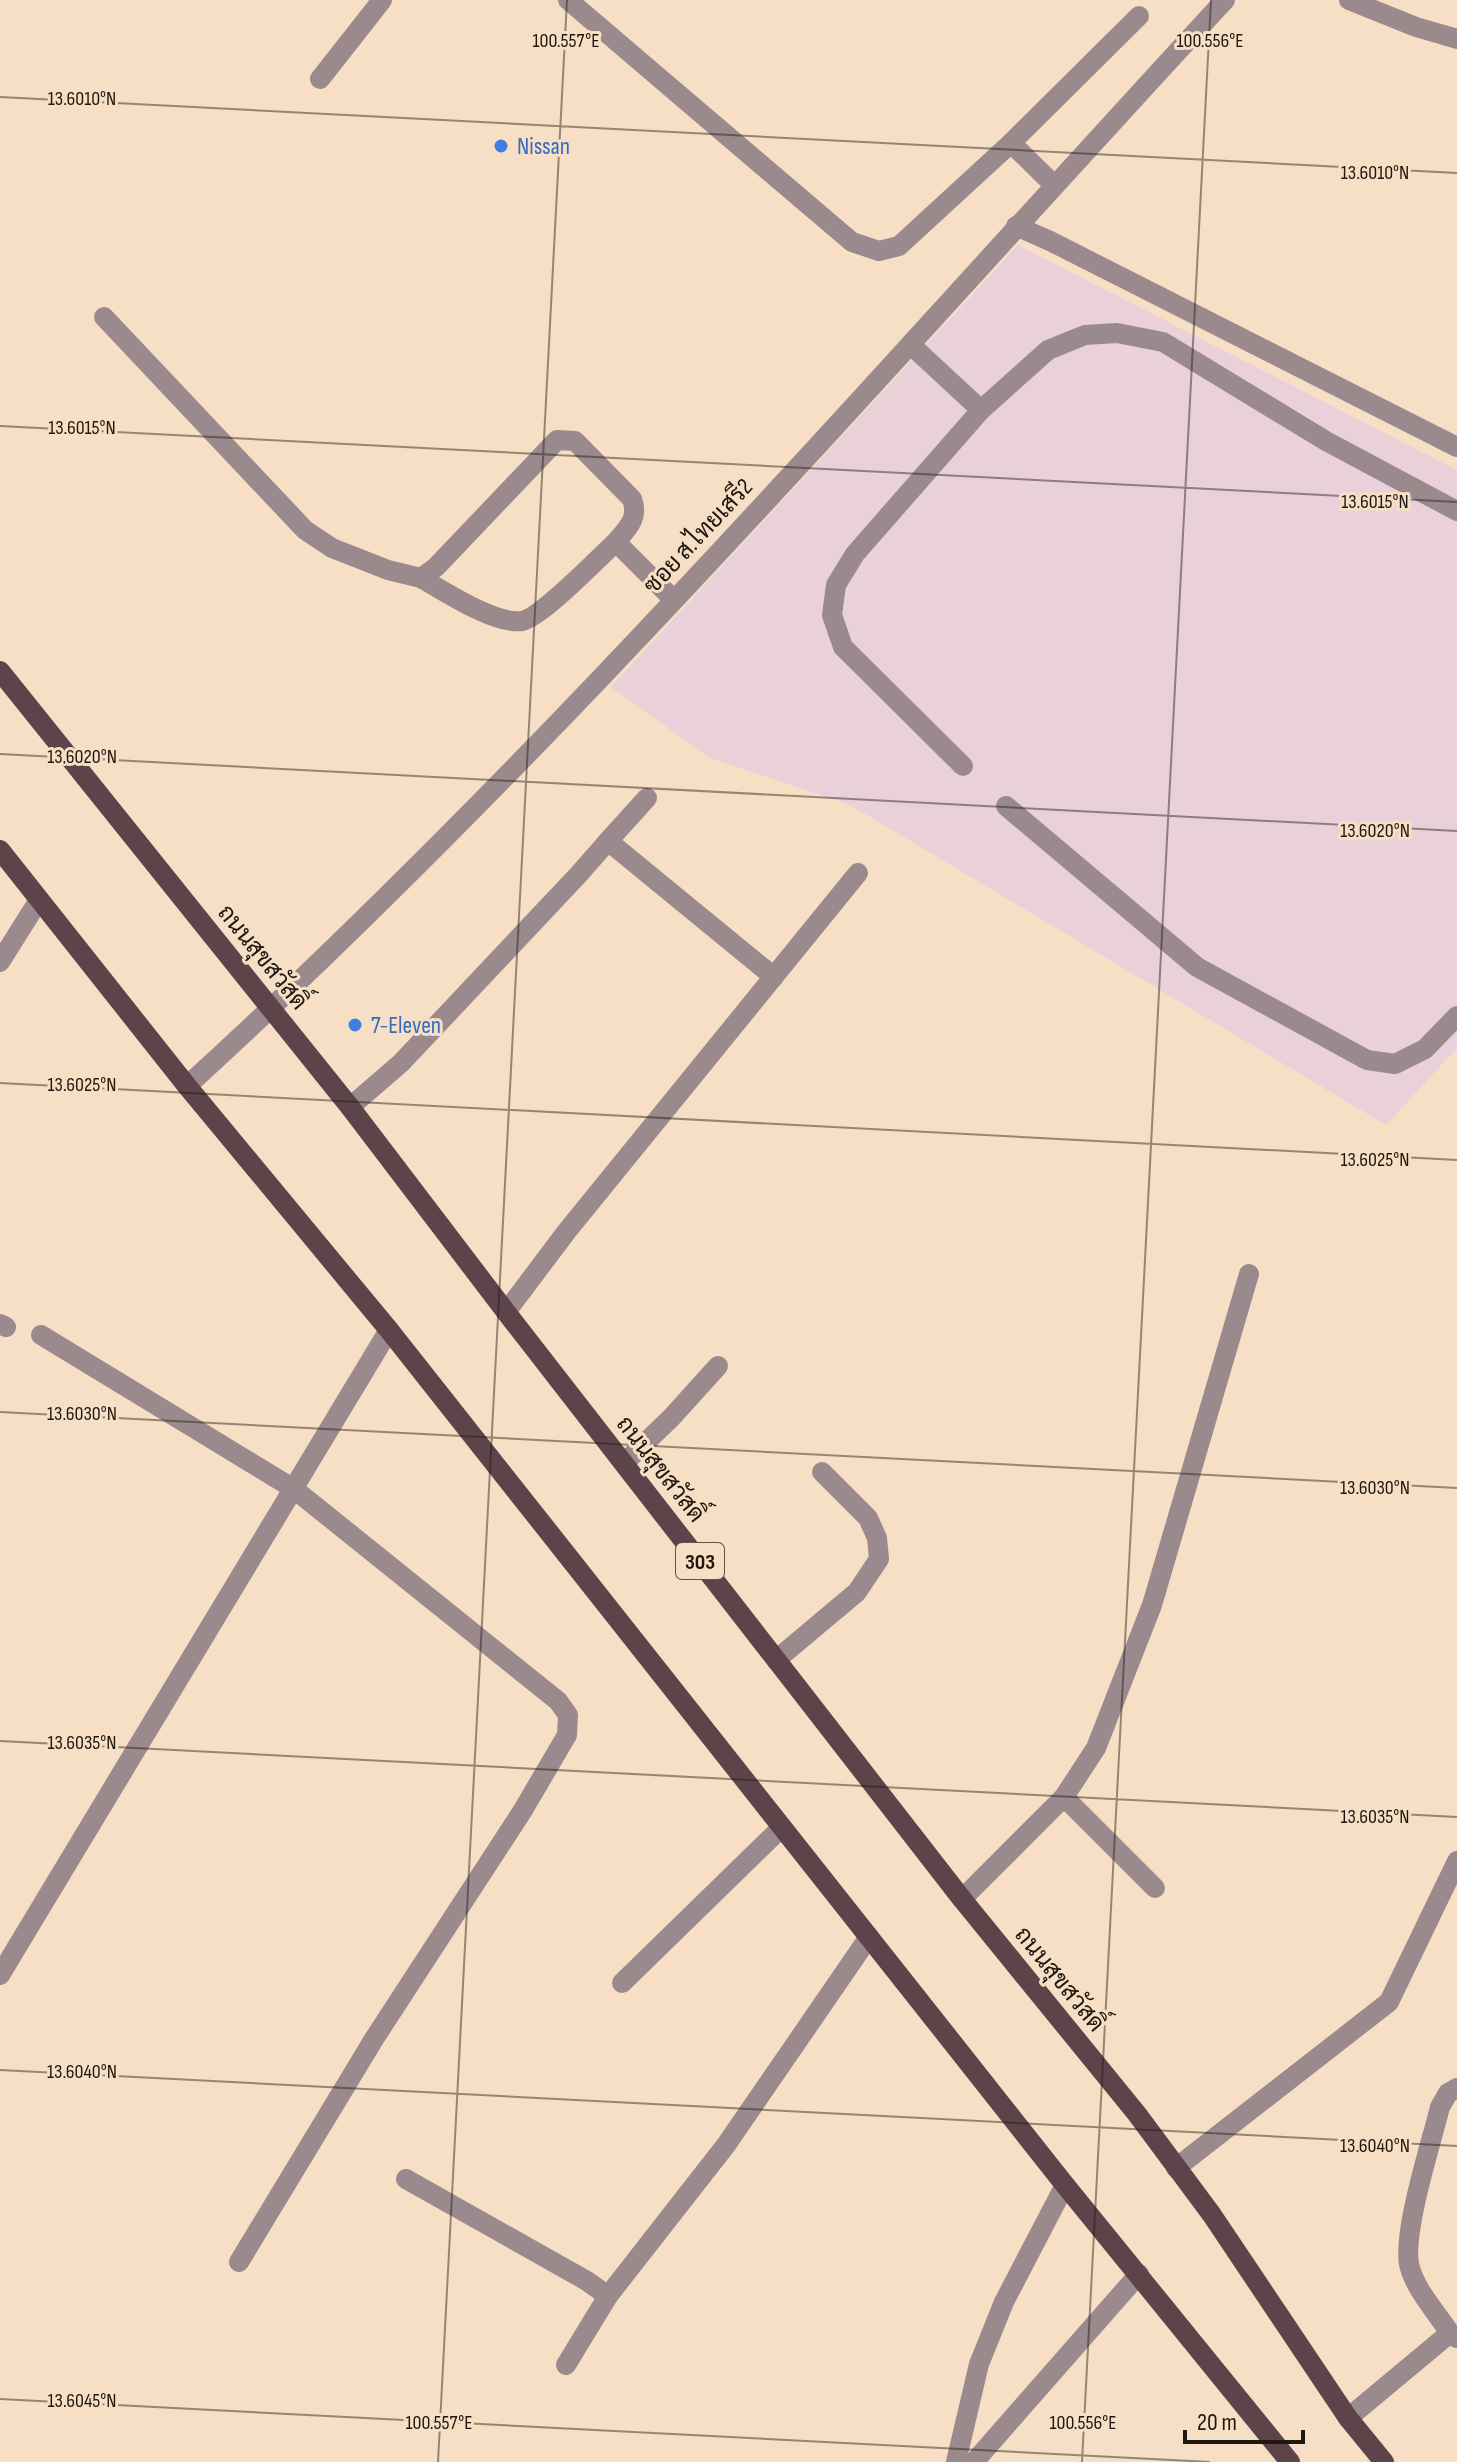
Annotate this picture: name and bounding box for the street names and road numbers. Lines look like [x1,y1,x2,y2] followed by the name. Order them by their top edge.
[636,471,759,600] street label: ซอย ส.ไทยเสรี2
[211,894,320,1016] street label: ถนนสุขสวัสดิ์
[609,1405,717,1529] street label: ถนนสุขสวัสดิ์
[676,1543,724,1579] road number: 303
[1008,1916,1117,2038] street label: ถนนสุขสวัสดิ์

